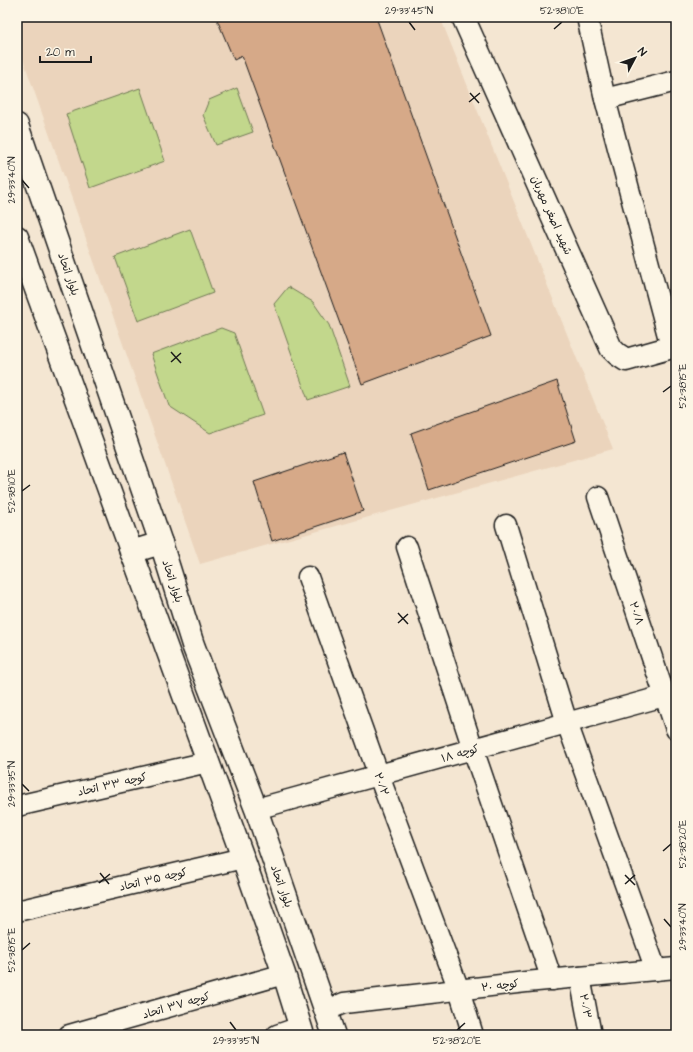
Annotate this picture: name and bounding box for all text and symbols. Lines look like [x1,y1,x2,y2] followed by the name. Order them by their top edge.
[385,4,433,18] text: 29°33'45"N
[540,4,584,18] text: 52°38'10"E
[40,38,91,64] scale bar
[615,38,655,78] north arrow
[46,44,75,61] text: 20 m
[634,44,650,59] text: N
[5,156,19,204] text: 29°33'40"N
[527,173,576,257] street label: شهید اصغر مهربان
[54,251,83,298] street label: بلوار اتحاد
[676,364,690,408] text: 52°38'15"E
[5,469,19,513] text: 52°38'10"E
[159,558,187,605] street label: بلوار اتحاد
[626,600,647,627] street label: ۲۰/۸
[440,741,481,766] street label: کوچه ۱۸
[5,761,19,807] text: 29°33'35"N
[76,769,148,800] street label: کوچه ۳۳ اتحاد
[370,771,393,798] street label: ۲۰/۲
[676,820,690,868] text: 52°38'20"E
[267,863,296,910] street label: بلوار اتحاد
[118,864,189,895] street label: کوچه ۳۵ اتحاد
[676,903,690,951] text: 29°33'40"N
[5,928,19,972] text: 52°38'15"E
[480,976,520,995] street label: کوچه ۲۰
[141,989,212,1022] street label: کوچه ۳۷ اتحاد
[576,992,595,1020] street label: ۲۰/۳
[213,1034,259,1048] text: 29°33'35"N
[433,1034,481,1048] text: 52°38'20"E

